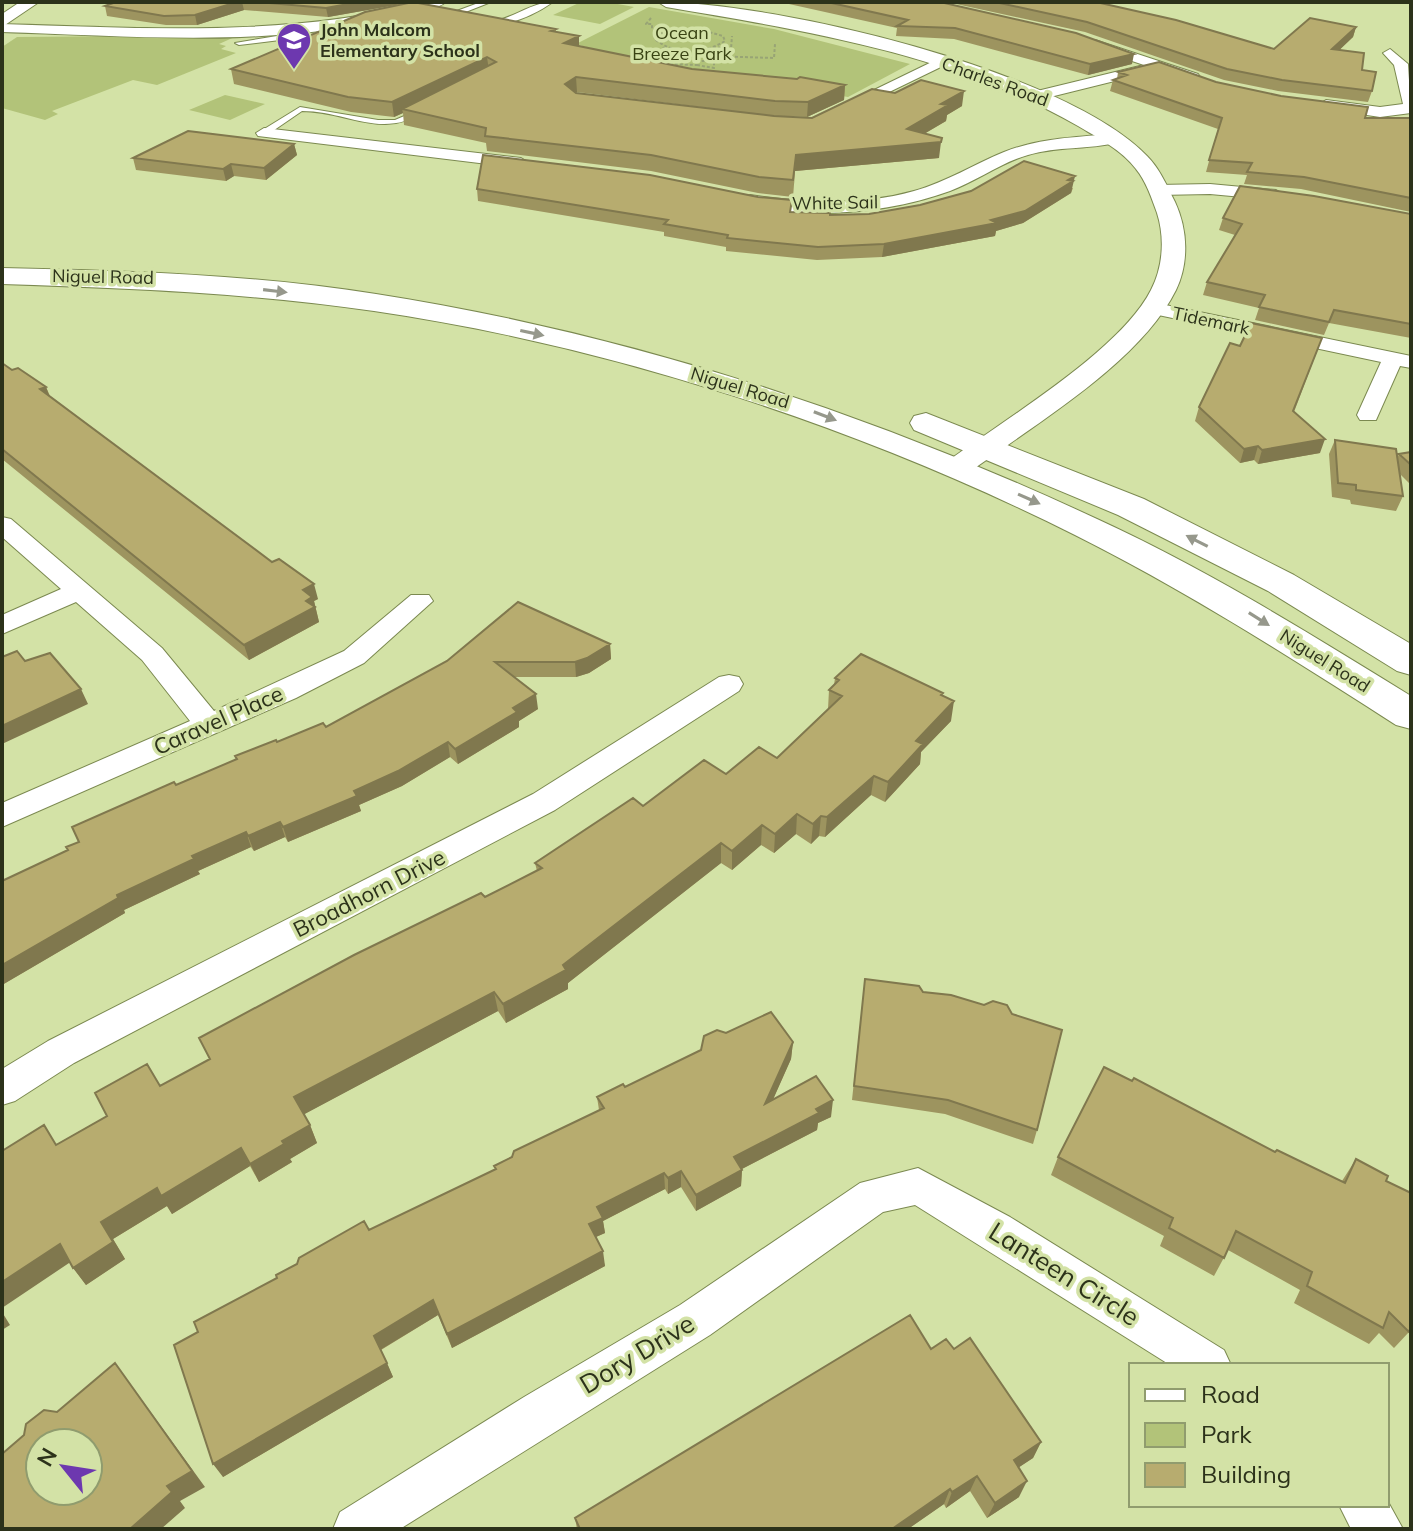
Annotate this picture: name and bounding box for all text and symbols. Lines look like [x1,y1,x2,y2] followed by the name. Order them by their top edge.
[320,18,480,62] place label: John Malcom Elementary School
[275,21,313,71] school or university icon: John Malcom Elementary School
[632,21,733,65] park label: Ocean Breeze Park
[939,52,1052,111] street label: Charles Road
[792,190,878,215] street label: White Sail
[52,264,154,289] street label: Niguel Road
[263,285,288,298] one-way arrow
[1170,301,1252,340] street label: Tidemark
[519,327,544,340] one-way arrow
[688,362,792,413] street label: Niguel Road
[813,410,837,423] one-way arrow
[1017,493,1041,506] one-way arrow
[1185,534,1208,547] one-way arrow
[1248,612,1270,626] one-way arrow
[1276,624,1375,697] street label: Niguel Road
[149,679,287,761] street label: Caravel Place
[288,843,450,943] street label: Broadhorn Drive
[983,1214,1145,1333] street label: Lanteen Circle
[573,1306,700,1401] street label: Dory Drive
[1129,1363,1389,1507] legend
[1201,1379,1260,1409] text: Road
[1201,1419,1252,1449] text: Park
[24,1427,104,1507] north arrow
[30,1443,63,1471] text: N
[1201,1459,1291,1489] text: Building

